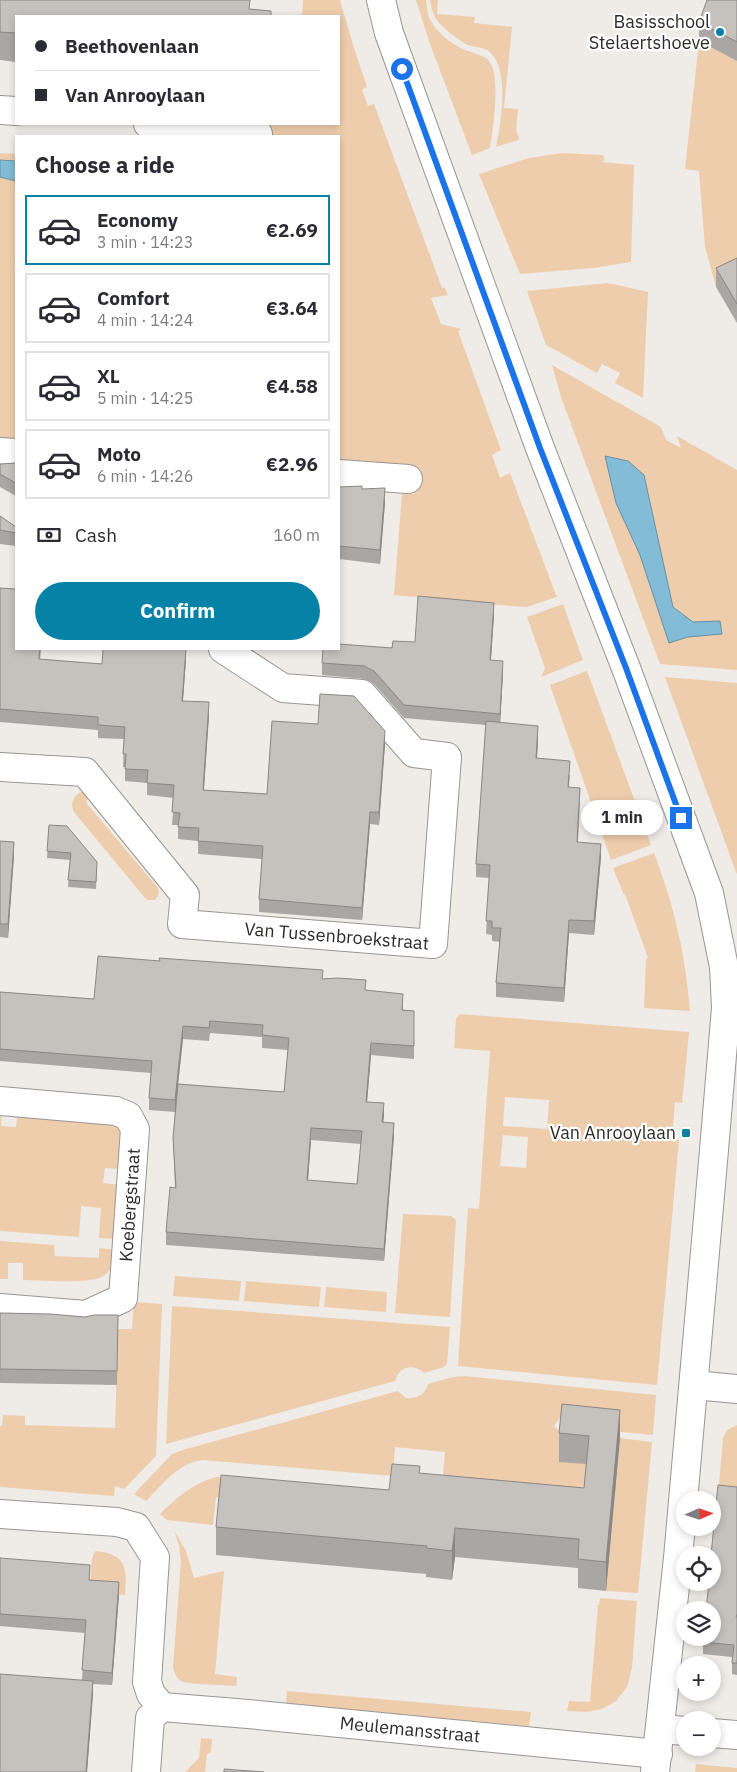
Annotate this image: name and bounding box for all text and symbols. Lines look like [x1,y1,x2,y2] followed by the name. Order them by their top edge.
[589,10,710,54] place label: Basisschool Stelaertshoeve
[714,26,726,38] marker: Basisschool Stelaertshoeve
[65,34,199,58] text: Beethovenlaan
[391,58,413,80] route start
[65,83,205,107] text: Van Anrooylaan
[35,150,175,179] text: Choose a ride
[37,208,82,253] icon: car
[97,208,178,232] text: Economy
[266,218,318,242] text: €2.69
[97,232,193,252] text: 3 min · 14:23
[37,286,82,331] icon: car
[97,286,170,310] text: Comfort
[266,296,318,320] text: €3.64
[97,310,193,330] text: 4 min · 14:24
[37,364,82,409] icon: car
[97,364,120,388] text: XL
[266,374,318,398] text: €4.58
[97,388,193,408] text: 5 min · 14:25
[37,442,82,487] icon: car
[97,442,141,466] text: Moto
[266,452,318,476] text: €2.96
[97,466,193,486] text: 6 min · 14:26
[35,521,63,549] icon: cash
[75,523,117,547] text: Cash
[273,525,320,545] text: 160 m
[35,582,320,640] button: Confirm
[581,800,664,836] callout: 1 min
[601,807,643,827] text: 1 min
[670,807,692,829] route end
[244,917,430,955] street label: Van Tussenbroekstraat
[550,1121,676,1144] place label: Van Anrooylaan
[680,1127,692,1139] marker: Van Anrooylaan
[114,1147,145,1263] street label: Koebergstraat
[676,1491,721,1536] north arrow
[676,1491,721,1756] map controls
[676,1546,721,1591] button: locate
[676,1601,721,1646] button: layers
[676,1656,721,1701] button: +
[339,1711,481,1748] street label: Meulemansstraat
[676,1711,721,1756] button: −

